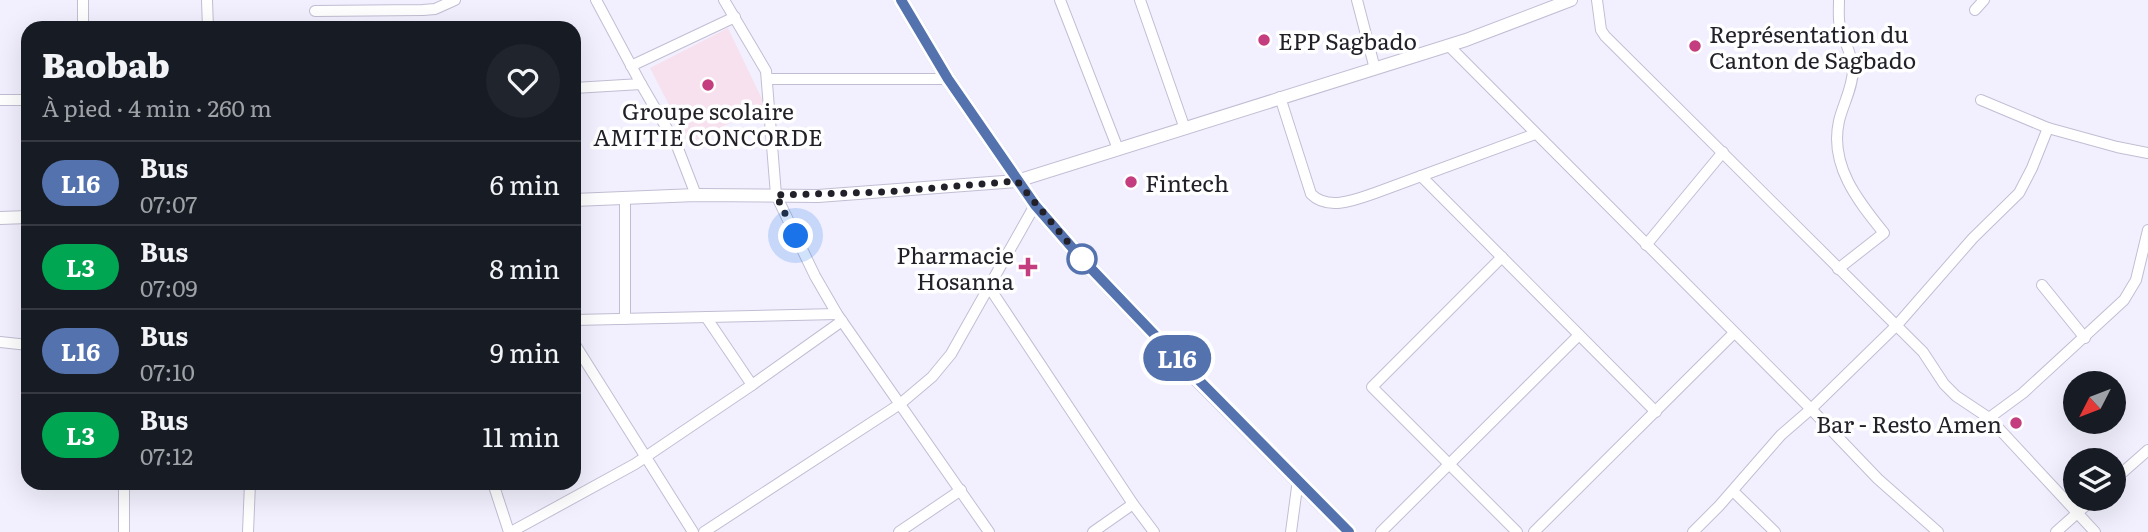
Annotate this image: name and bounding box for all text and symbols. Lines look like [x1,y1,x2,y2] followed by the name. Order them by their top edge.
[1709,16,1916,76] place label: Représentation du Canton de Sagbado
[1278,23,1417,57] place label: EPP Sagbado
[1256,32,1272,48] marker: EPP Sagbado
[1687,38,1703,54] marker: Représentation du Canton de Sagbado
[42,39,170,88] text: Baobab
[486,44,560,118] button: heart
[700,77,716,93] marker: Groupe scolaire AMITIE CONCORDE
[42,90,272,124] text: À pied · 4 min · 260 m
[593,93,823,153] place label: Groupe scolaire AMITIE CONCORDE
[140,147,188,186] text: Bus
[490,164,560,203] text: 6 min
[61,165,100,200] text: L16
[1145,165,1229,199] place label: Fintech
[1123,174,1139,190] marker: Fintech
[140,186,197,220] text: 07:07
[778,218,813,253] your location
[140,231,188,270] text: Bus
[896,237,1015,297] place label: Pharmacie Hosanna
[1067,244,1097,274] unlabelled marker
[489,248,560,287] text: 8 min
[66,249,95,284] text: L3
[1020,259,1036,275] marker: Pharmacie Hosanna
[140,270,197,304] text: 07:09
[140,315,188,354] text: Bus
[490,332,560,371] text: 9 min
[61,333,100,368] text: L16
[1137,335,1217,381] line badge: L16
[1157,340,1197,375] text: L16
[140,354,195,388] text: 07:10
[2063,371,2126,434] north arrow
[2063,371,2126,511] map controls
[140,399,188,438] text: Bus
[1816,406,2002,440] place label: Bar - Resto Amen
[2008,415,2024,431] marker: Bar - Resto Amen
[483,416,560,455] text: 11 min
[66,417,95,452] text: L3
[140,438,193,472] text: 07:12
[2063,448,2126,511] button: layers

